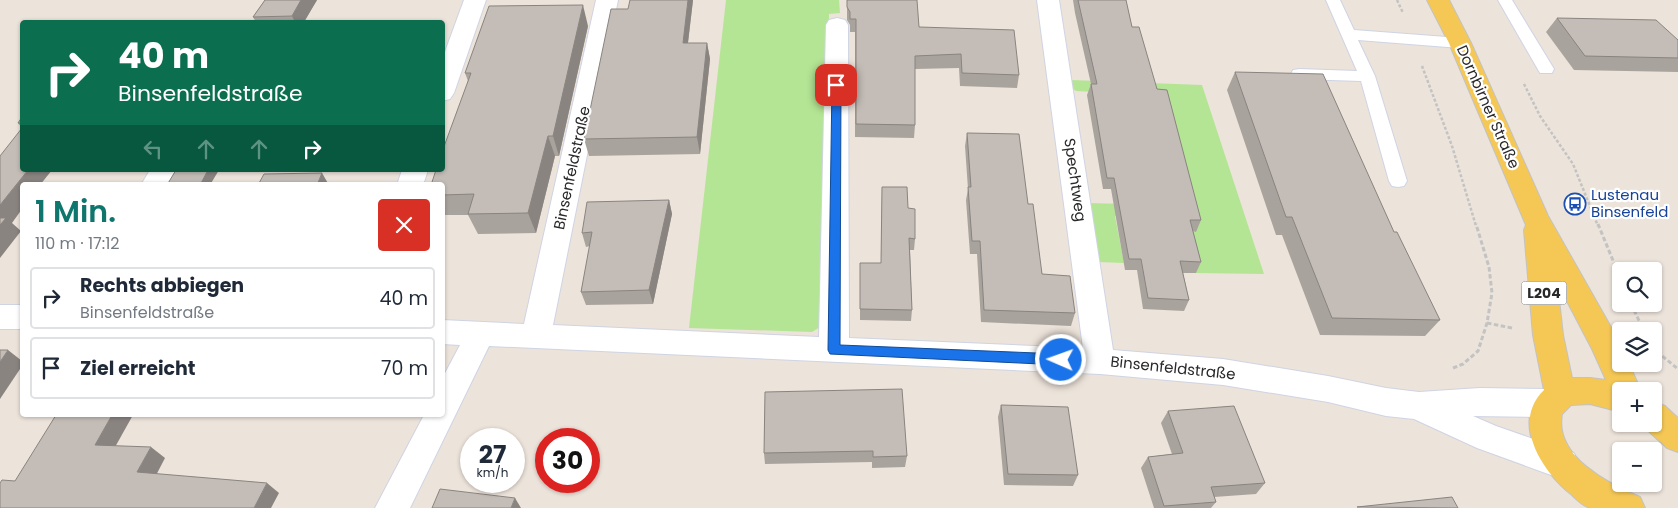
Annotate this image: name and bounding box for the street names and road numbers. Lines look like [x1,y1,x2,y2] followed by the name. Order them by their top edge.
[1452,42,1525,172] street label: Dornbirner Straße
[548,104,595,232] street label: Binsenfeldstraße
[1059,137,1092,223] street label: Spechtweg
[1522,282,1566,304] road number: L204
[1109,350,1237,385] street label: Binsenfeldstraße

